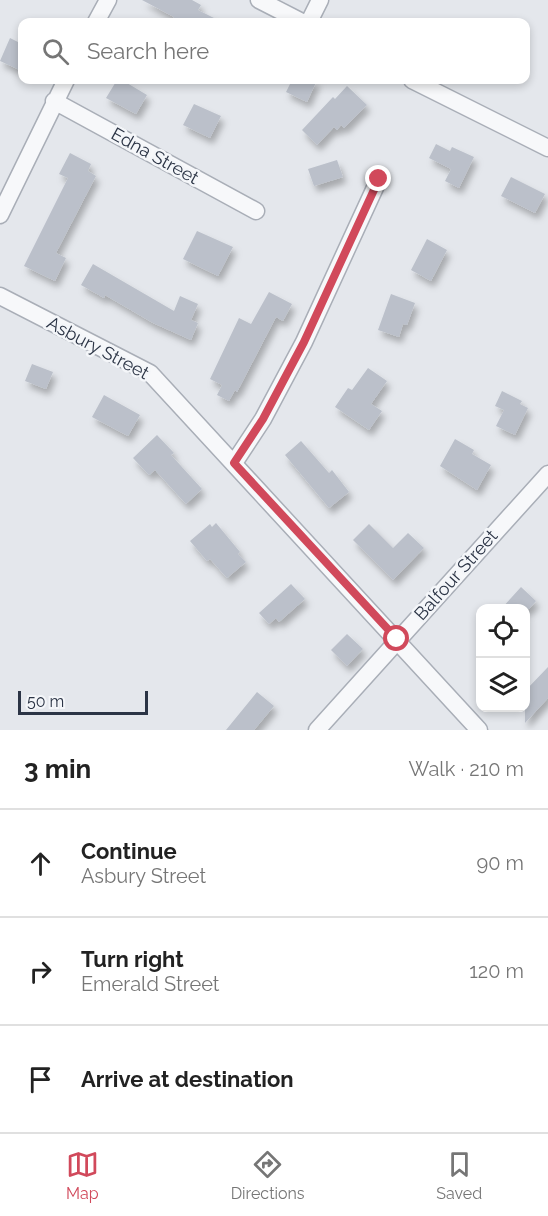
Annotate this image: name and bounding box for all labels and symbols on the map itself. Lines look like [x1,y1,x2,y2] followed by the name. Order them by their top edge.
[108,123,203,188] street label: Edna Street
[365,165,391,191] route end
[44,312,153,383] street label: Asbury Street
[410,525,502,624] street label: Balfour Street
[383,625,409,651] route start
[18,688,148,716] scale bar

